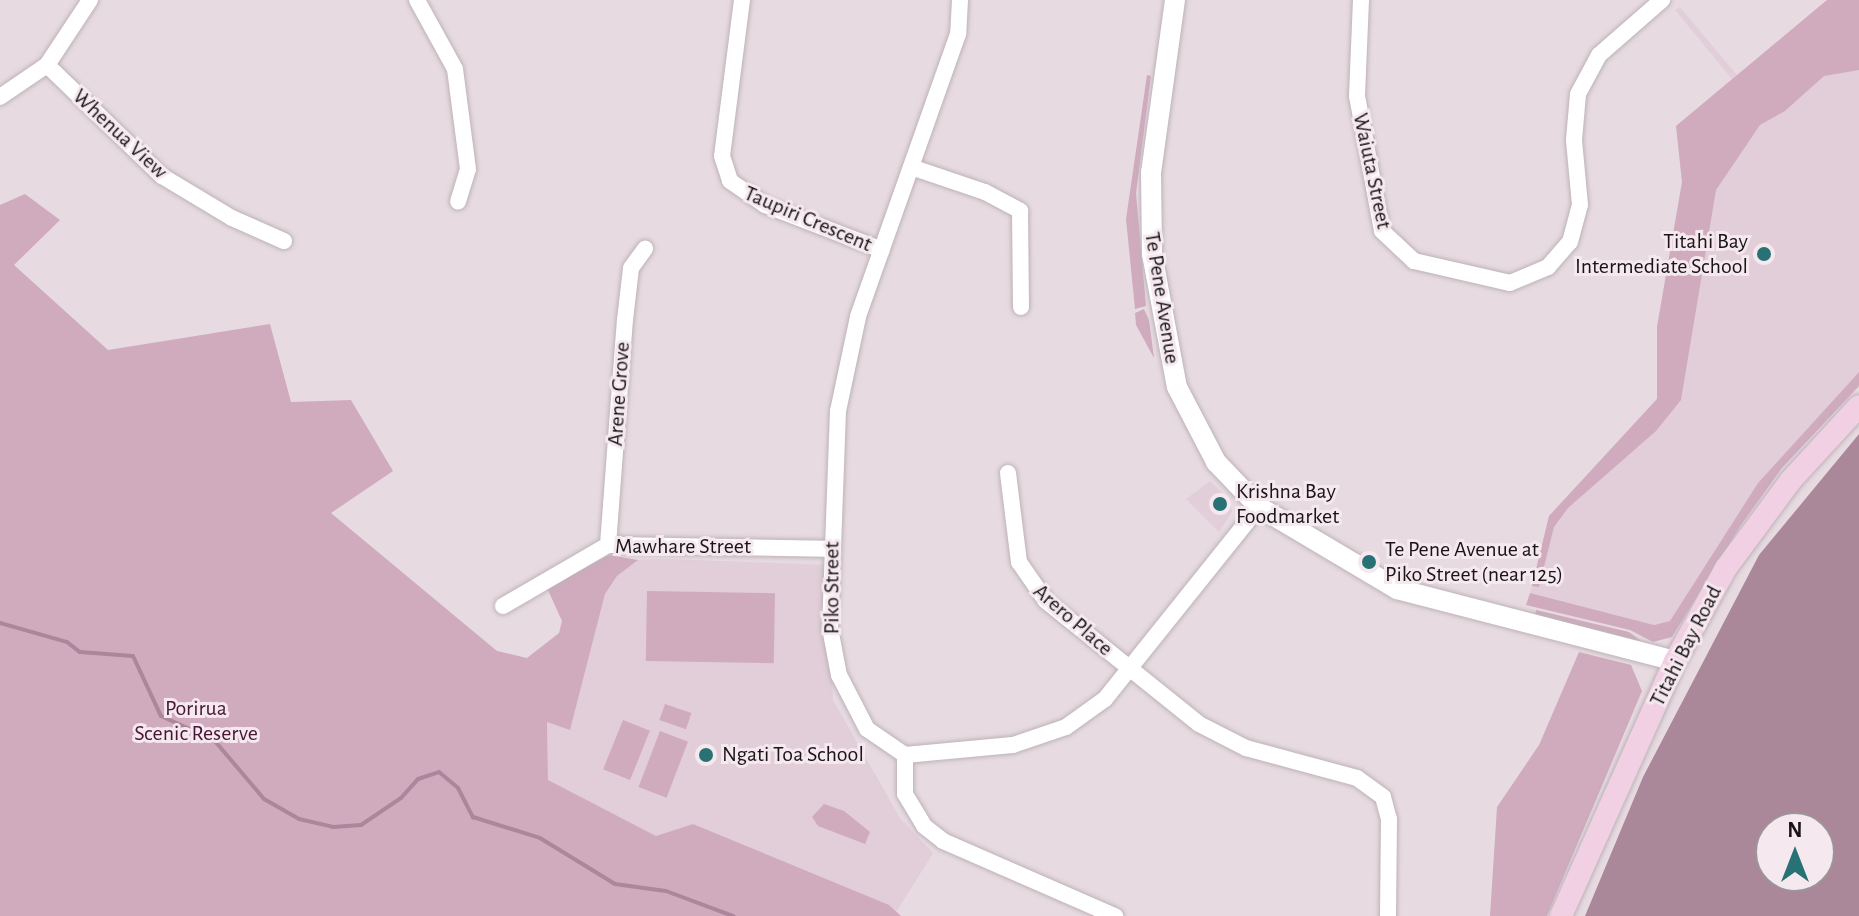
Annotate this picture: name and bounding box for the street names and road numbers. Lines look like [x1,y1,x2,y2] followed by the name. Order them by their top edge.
[67,83,173,185] street label: Whenua View
[1347,111,1397,231] street label: Waiuta Street
[740,180,876,258] street label: Taupiri Crescent
[1139,230,1185,366] street label: Te Pene Avenue
[602,341,636,447] street label: Arene Grove
[615,534,751,560] street label: Mawhare Street
[819,542,845,634] street label: Piko Street
[1028,578,1118,662] street label: Arero Place
[1644,581,1728,711] street label: Titahi Bay Road

